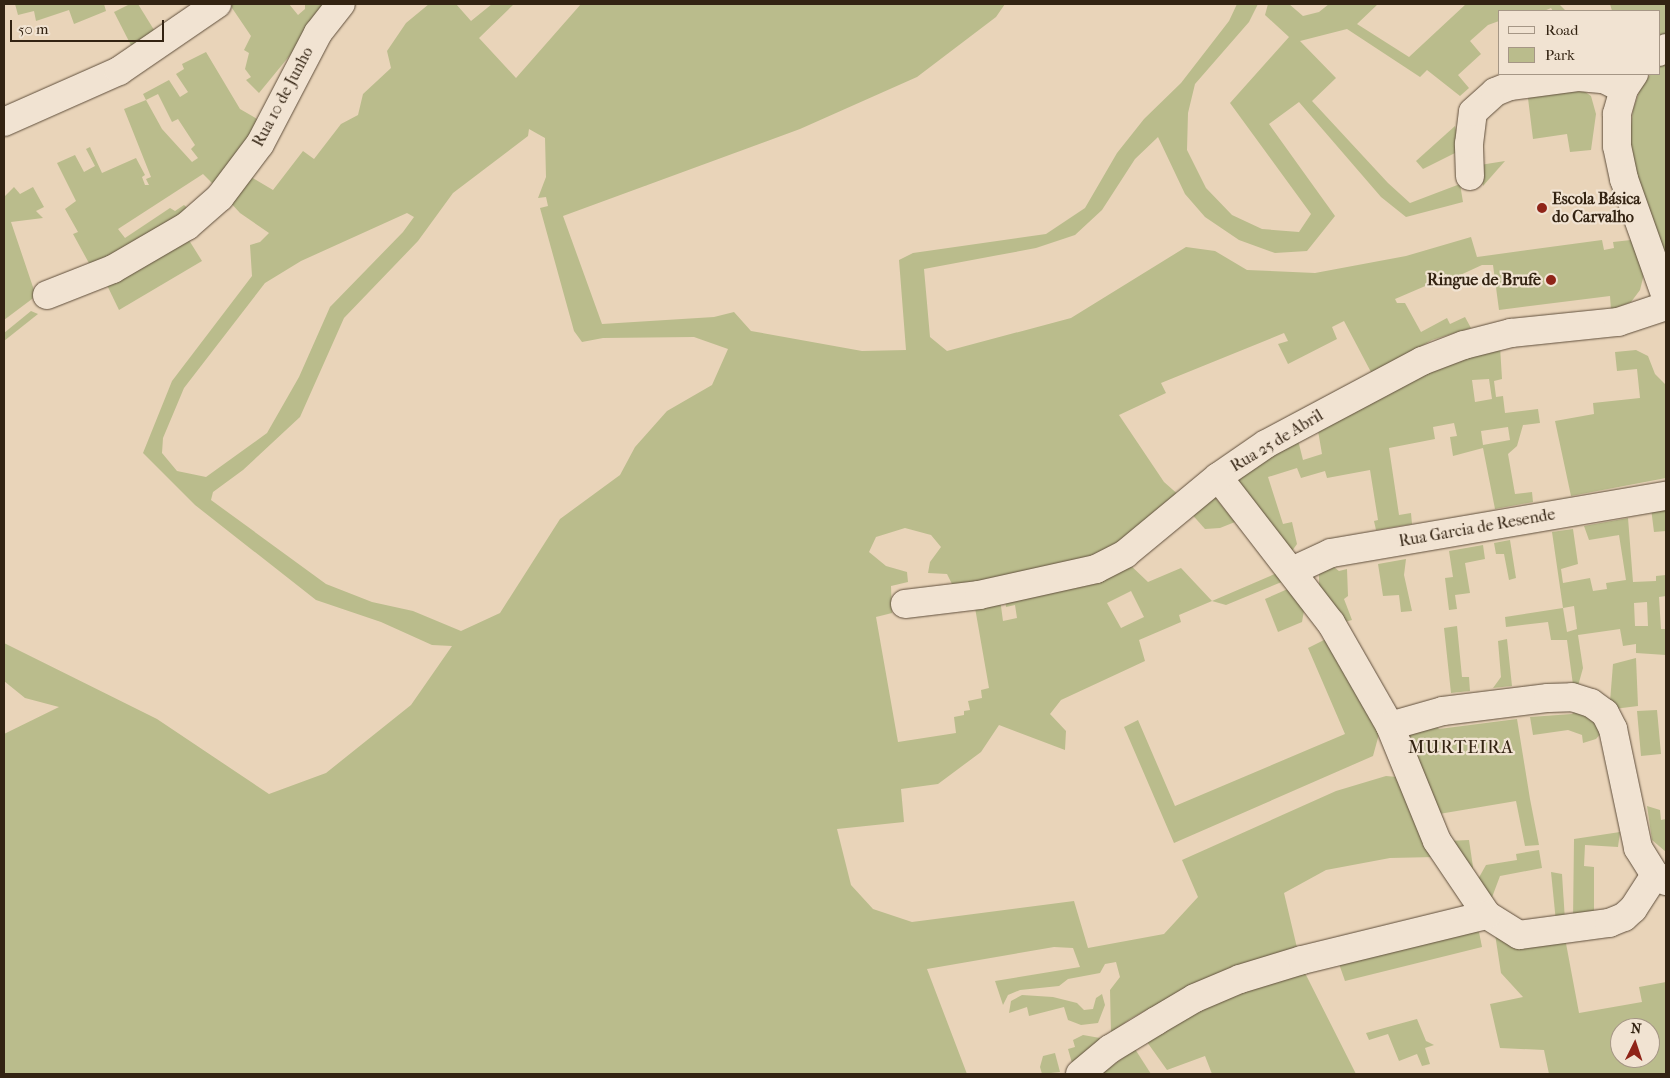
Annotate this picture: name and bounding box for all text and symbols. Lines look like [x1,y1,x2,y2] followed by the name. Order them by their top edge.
[12,10,166,42] scale bar
[1498,10,1660,75] legend
[18,20,48,38] text: 50 m
[1545,21,1578,39] text: Road
[249,44,317,150] street label: Rua 10 de Junho
[1545,46,1575,64] text: Park
[1552,189,1641,227] place label: Escola Básica do Carvalho
[1536,202,1548,214] marker: Escola Básica do Carvalho
[1427,270,1541,290] place label: Ringue de Brufe
[1545,274,1557,286] marker: Ringue de Brufe
[1227,406,1327,476] street label: Rua 25 de Abril
[1397,505,1557,551] street label: Rua Garcia de Resende
[1407,737,1515,759] district label: MURTEIRA
[1610,1018,1660,1068] north arrow
[1630,1020,1642,1037] text: N

